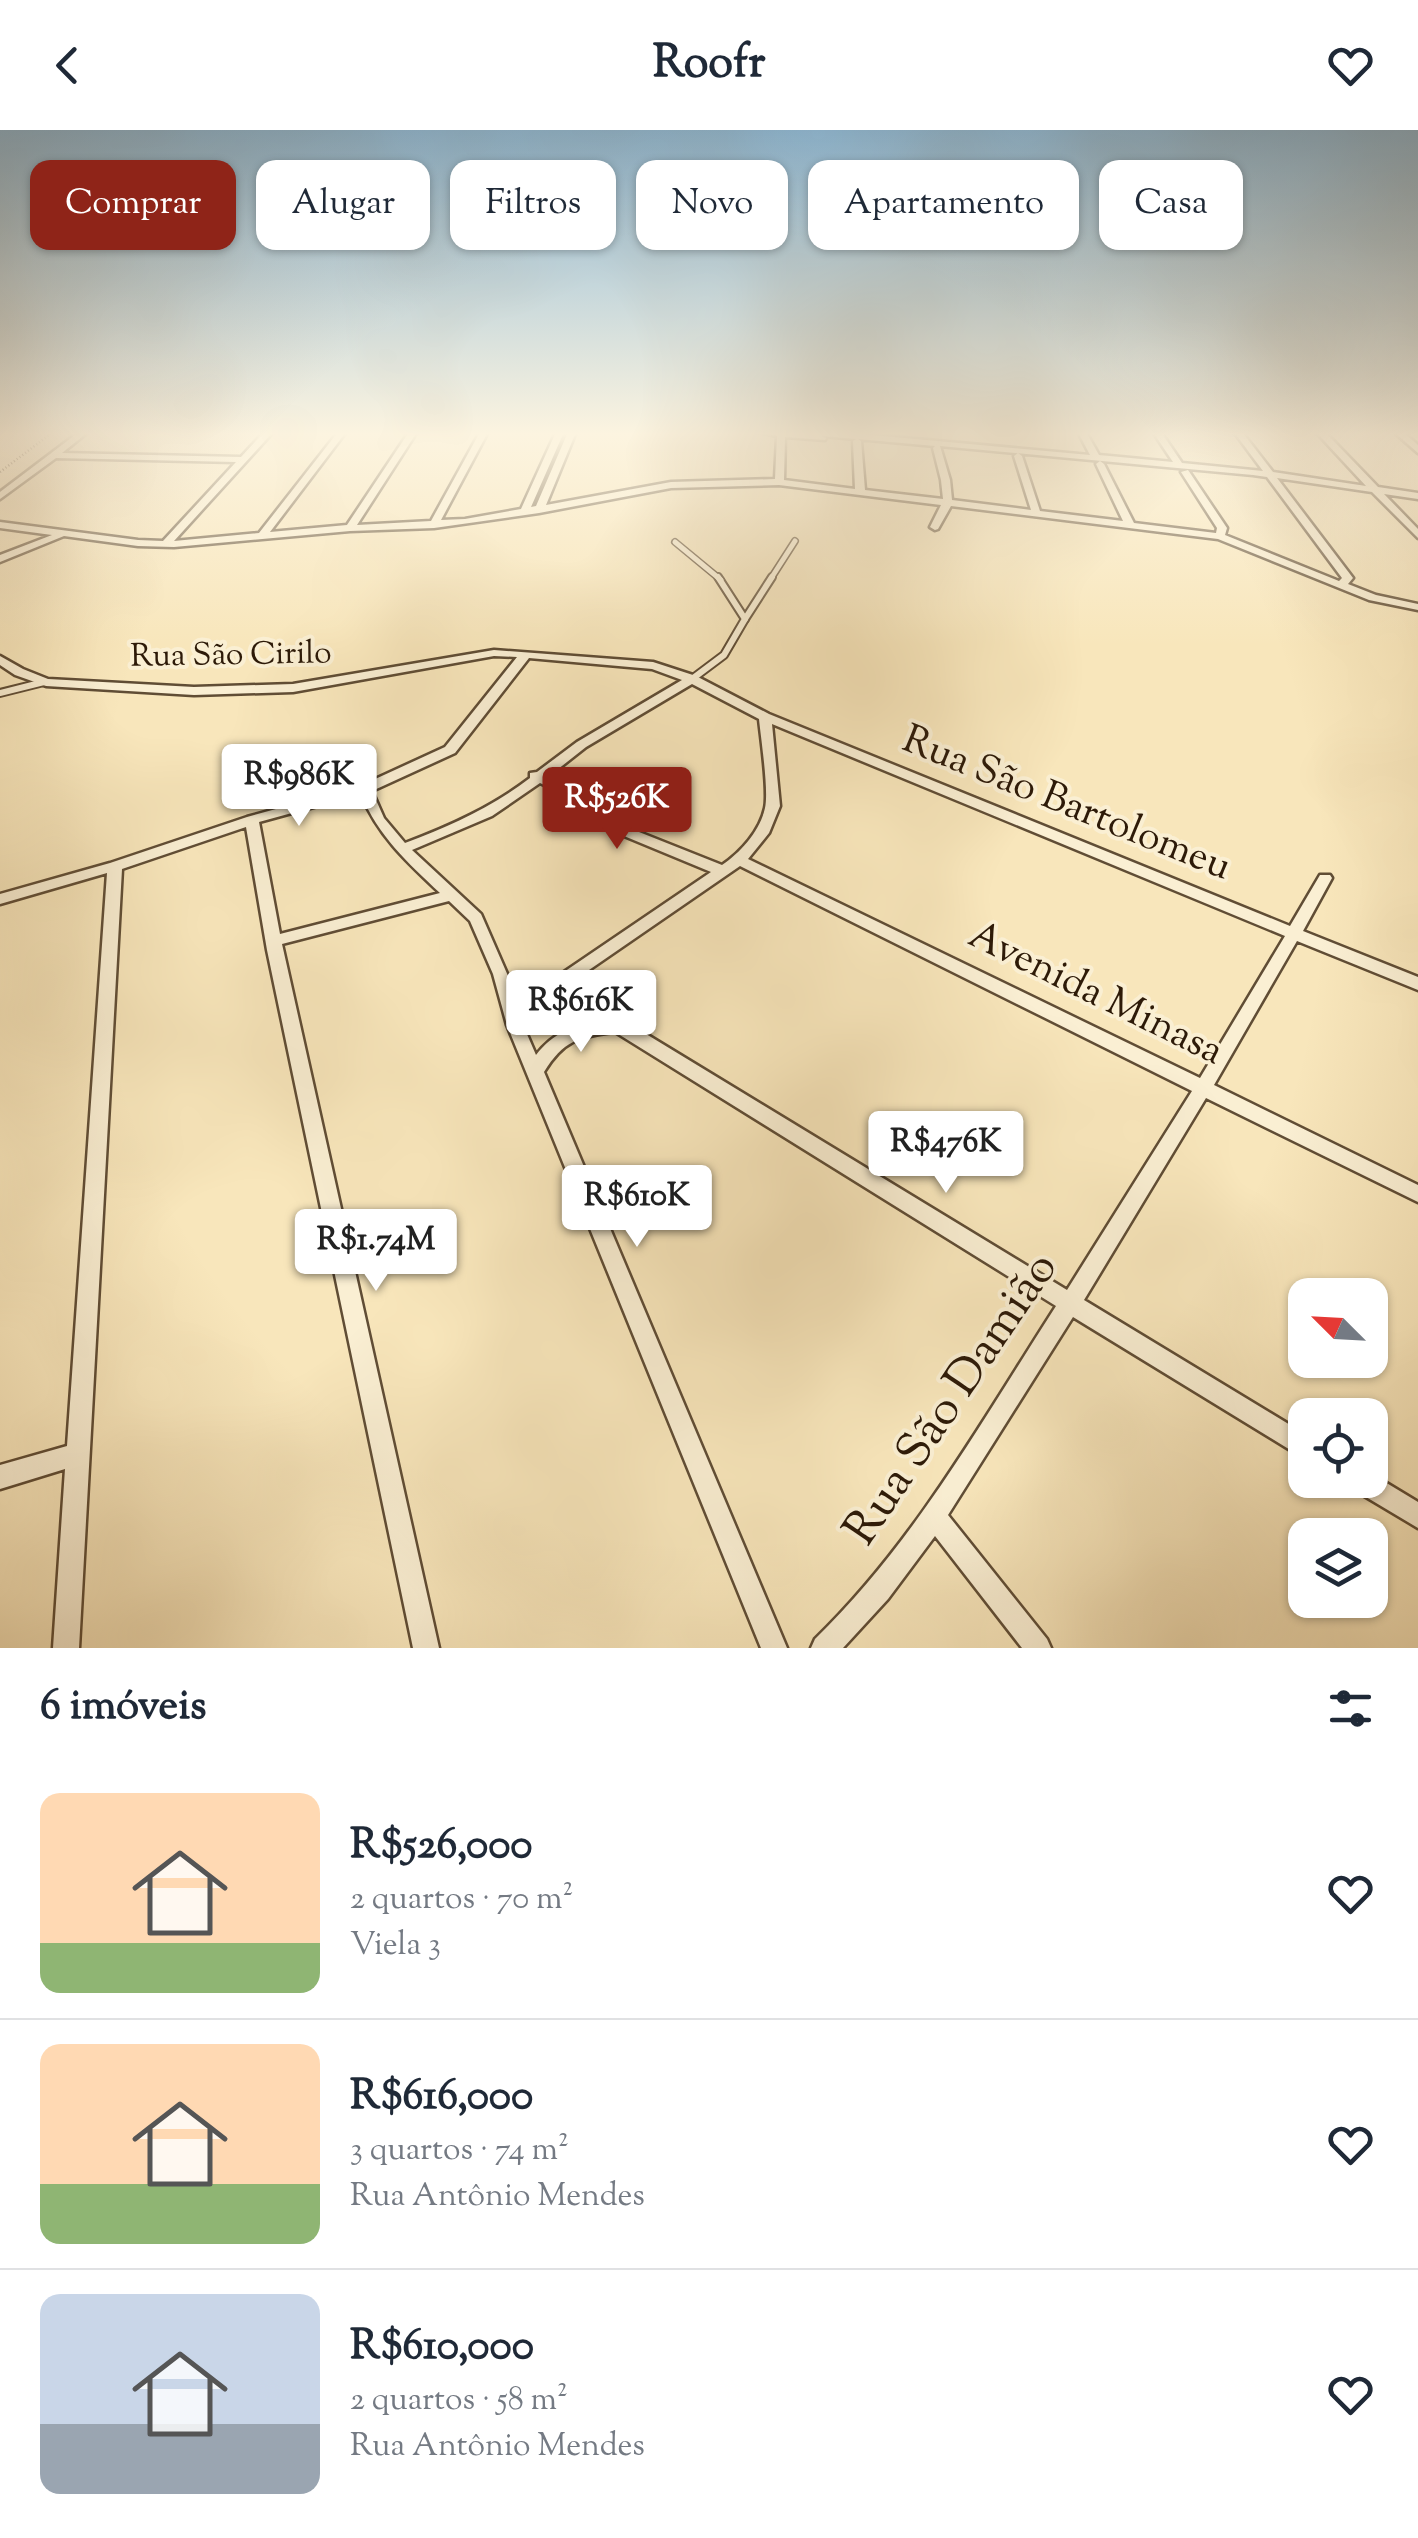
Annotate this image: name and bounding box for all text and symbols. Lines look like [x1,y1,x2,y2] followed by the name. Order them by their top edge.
[653,33,765,98] text: Roofr
[40,38,95,93] icon: back
[1323,38,1378,93] icon: heart
[30,160,236,250] chip: Comprar
[256,160,430,250] chip: Alugar
[450,160,616,250] chip: Filtros
[636,160,788,250] chip: Novo
[808,160,1079,250] chip: Apartamento
[1099,160,1243,250] chip: Casa
[130,631,332,681] street label: Rua São Cirilo
[893,713,1239,897] street label: Rua São Bartolomeu
[218,744,380,829] pin: R$986K
[244,753,354,799] text: R$986K
[536,767,698,852] pin: R$526K
[564,776,670,822] text: R$526K
[958,909,1232,1081] street label: Avenida Minasa
[500,970,662,1055] pin: R$616K
[528,979,634,1025] text: R$616K
[865,1111,1027,1196] pin: R$476K
[890,1120,1002,1166] text: R$476K
[556,1165,718,1250] pin: R$610K
[584,1174,690,1220] text: R$610K
[284,1209,468,1294] pin: R$1.74M
[317,1218,435,1264] text: R$1.74M
[829,1239,1077,1561] street label: Rua São Damião
[1288,1278,1388,1378] north arrow
[1288,1278,1388,1618] map controls
[1288,1398,1388,1498] button: locate
[1288,1518,1388,1618] button: layers
[40,1678,207,1738] text: 6 imóveis
[1323,1681,1378,1736] icon: filters
[350,1817,533,1877] text: R$526,000
[120,1833,240,1953] icon: home
[1323,1866,1378,1921] icon: heart
[350,1877,573,1923] text: 2 quartos · 70 m²
[350,1923,441,1969] text: Viela 3
[350,2068,533,2128] text: R$616,000
[120,2084,240,2204] icon: home
[1323,2117,1378,2172] icon: heart
[350,2128,569,2174] text: 3 quartos · 74 m²
[350,2174,645,2220] text: Rua Antônio Mendes
[350,2318,534,2378] text: R$610,000
[120,2334,240,2454] icon: home
[1323,2367,1378,2422] icon: heart
[350,2378,568,2424] text: 2 quartos · 58 m²
[350,2424,645,2470] text: Rua Antônio Mendes

